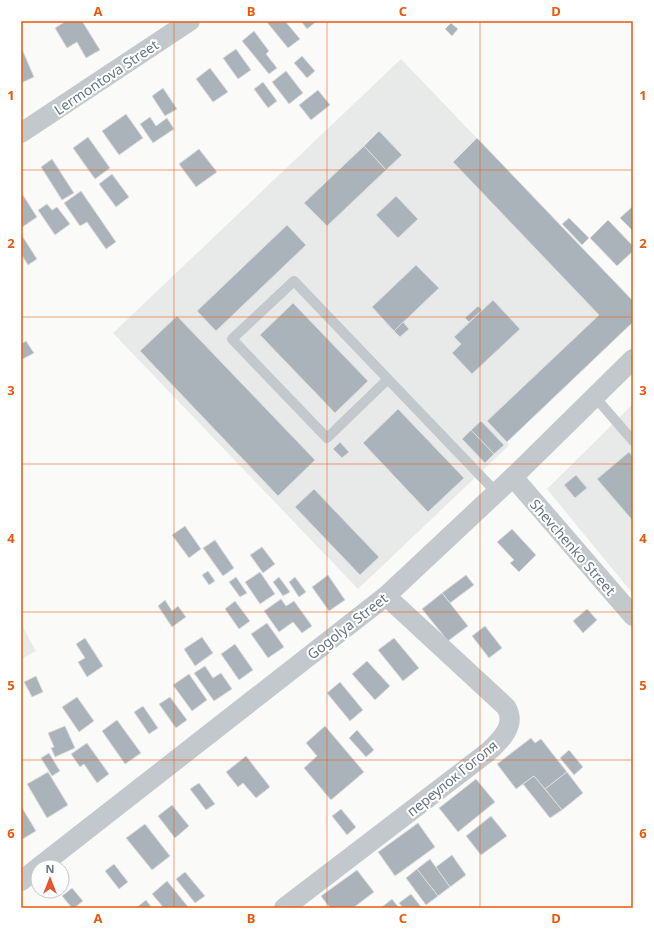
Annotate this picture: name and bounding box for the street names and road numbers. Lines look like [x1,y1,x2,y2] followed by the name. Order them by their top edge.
[50,35,162,119] street label: Lermontova Street
[526,495,620,599] street label: Shevchenko Street
[303,589,391,663] street label: Gogolya Street
[403,736,501,820] street label: переулок Гоголя

